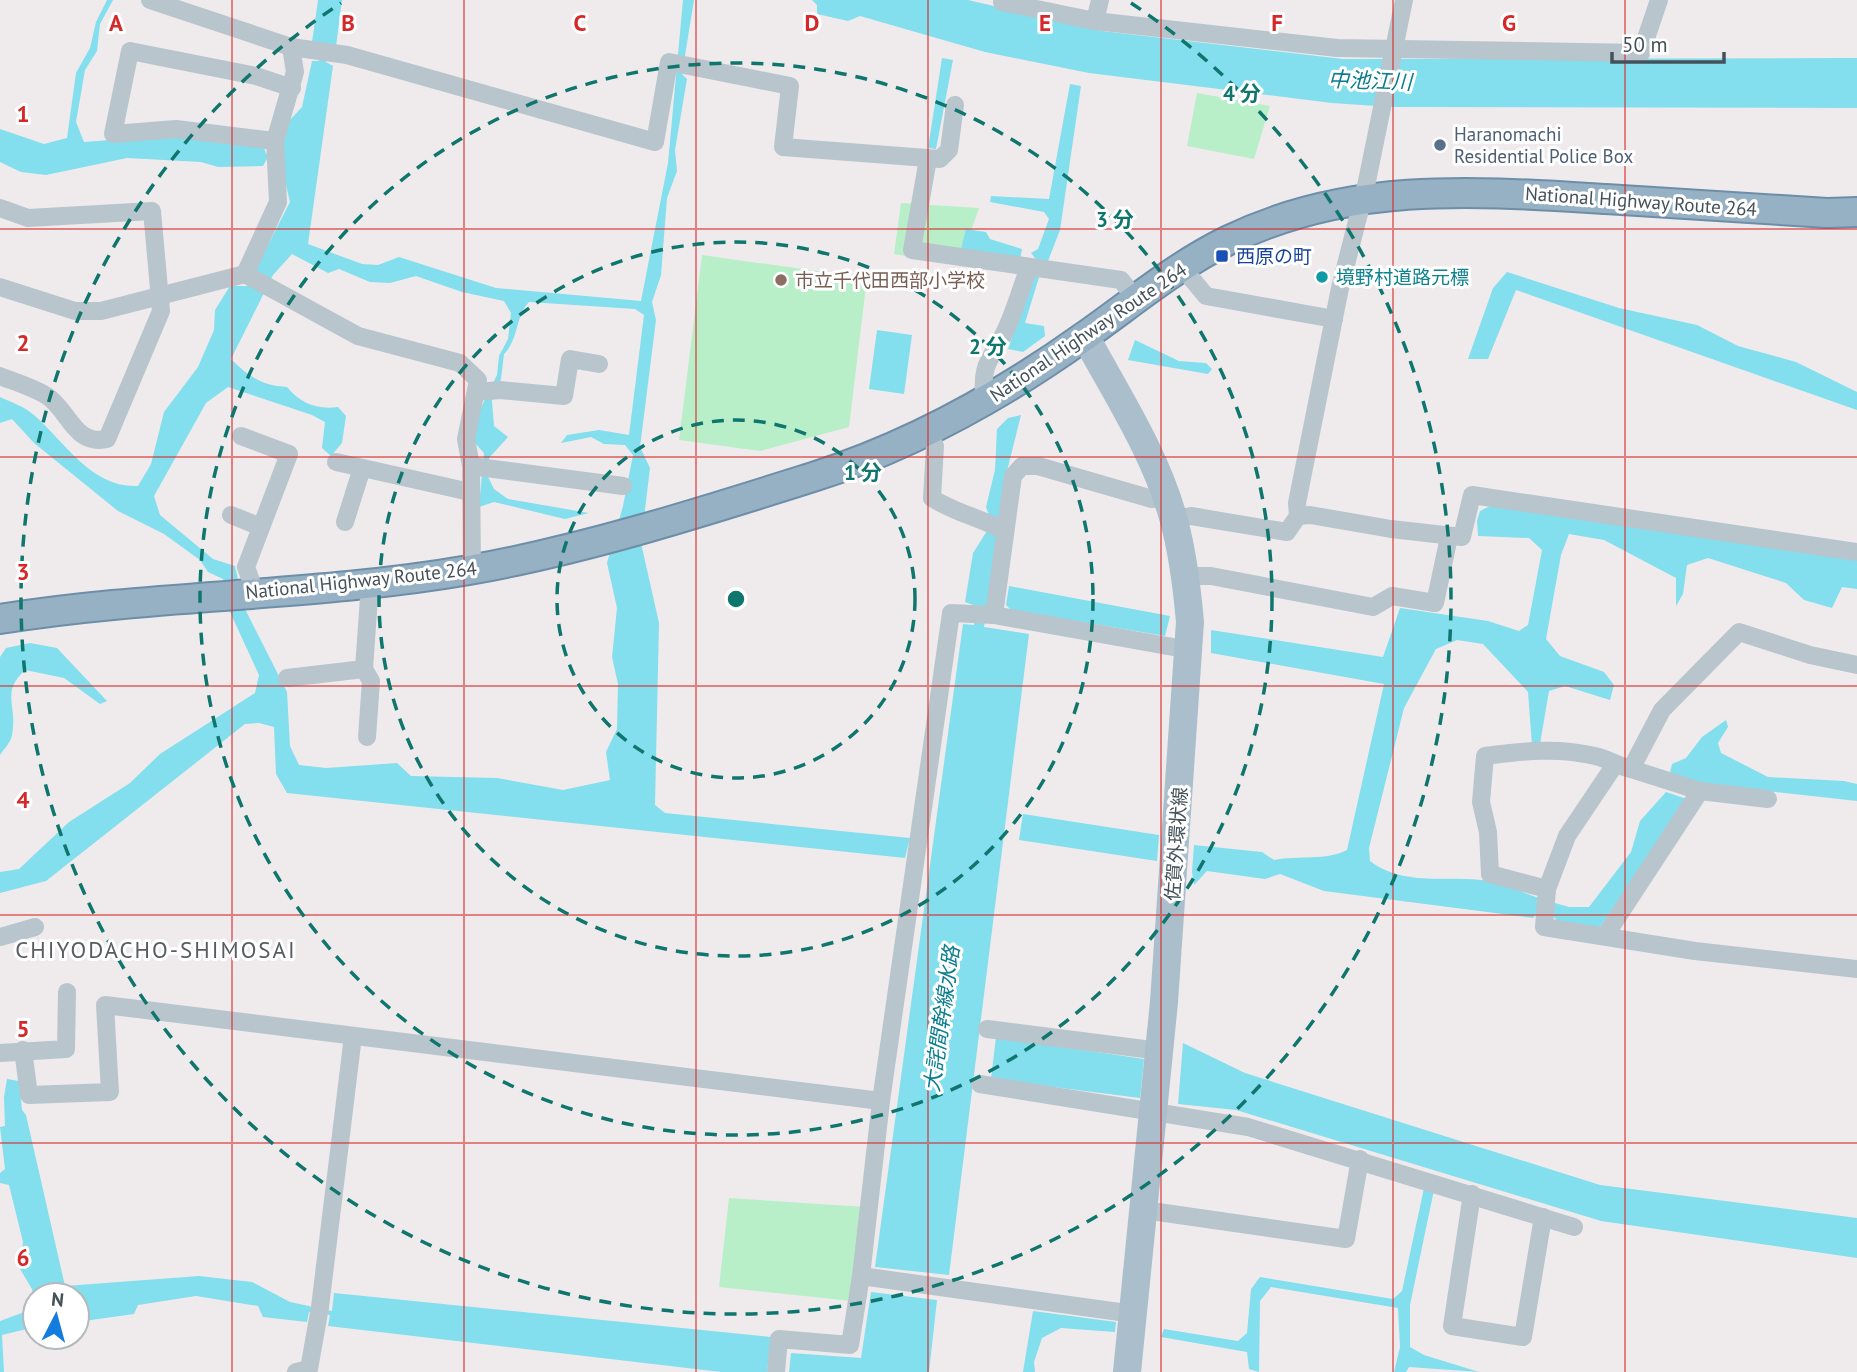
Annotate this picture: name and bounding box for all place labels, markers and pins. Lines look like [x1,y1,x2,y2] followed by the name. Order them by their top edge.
[1454,122,1633,168] place label: Haranomachi Residential Police Box
[1432,137,1448,153] marker: Haranomachi Residential Police Box
[1236,244,1312,268] place label: 西原の町
[1214,248,1230,264] marker: 西原の町
[1336,265,1469,289] place label: 境野村道路元標
[795,268,985,292] place label: 市立千代田西部小学校
[1314,269,1330,285] marker: 境野村道路元標
[773,272,789,288] marker: 市立千代田西部小学校
[724,587,748,611] centre of rings

